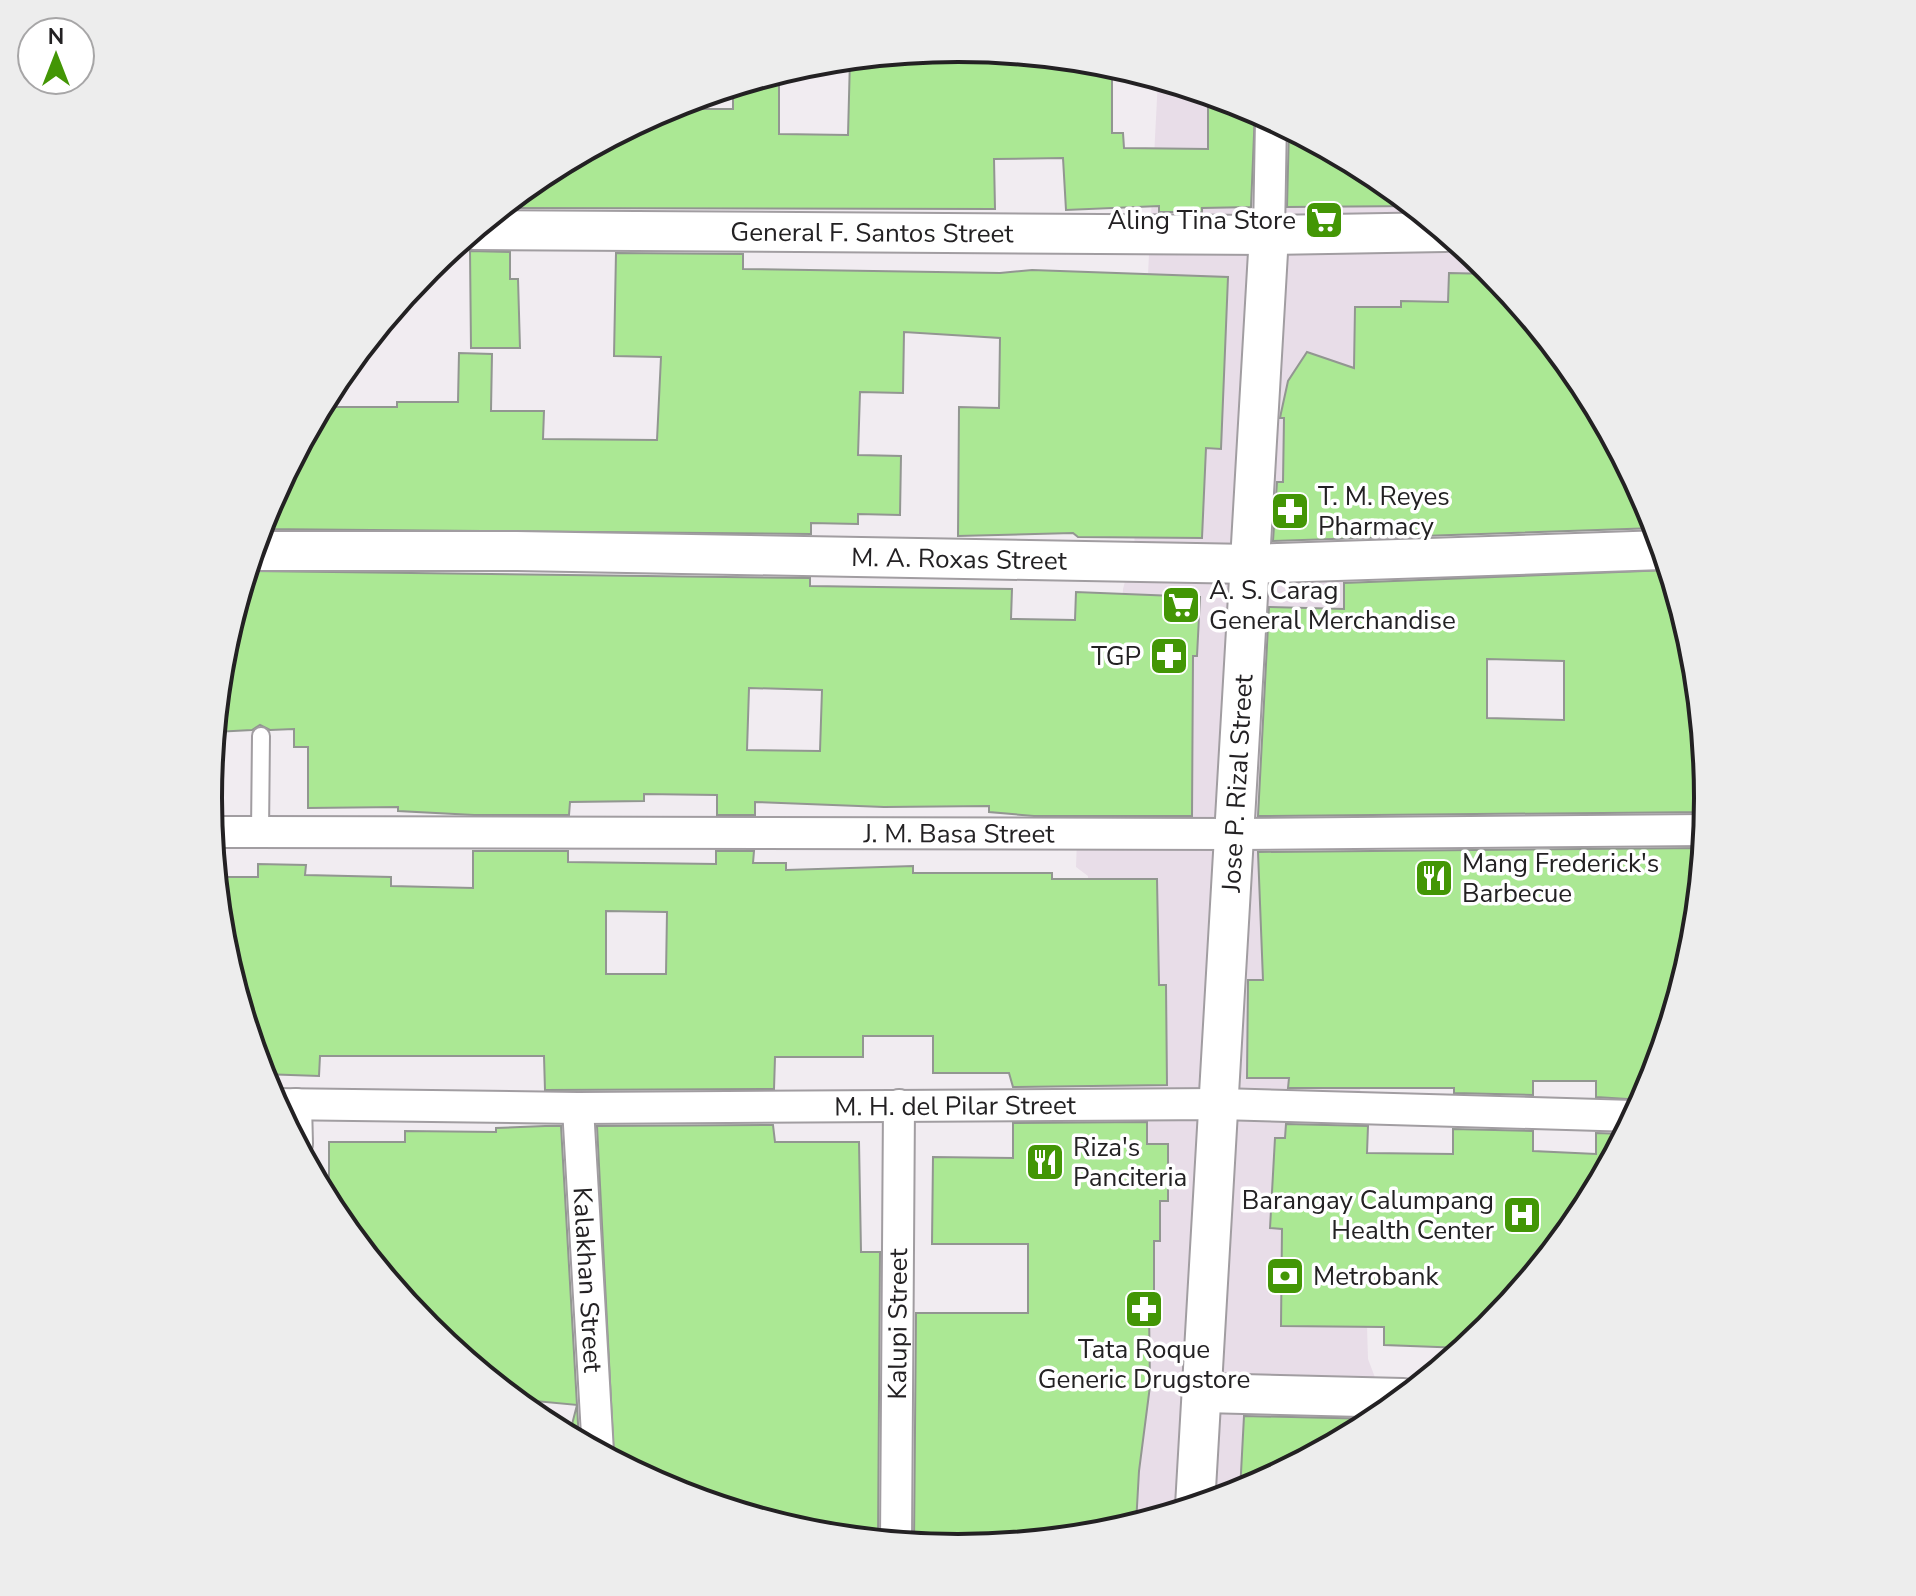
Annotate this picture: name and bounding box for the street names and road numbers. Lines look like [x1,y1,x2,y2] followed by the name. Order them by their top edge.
[730,215,1015,251] street label: General F. Santos Street
[851,540,1068,579] street label: M. A. Roxas Street
[1214,672,1261,894] street label: Jose P. Rizal Street
[863,816,1055,852] street label: J. M. Basa Street
[834,1088,1077,1124] street label: M. H. del Pilar Street
[565,1186,610,1374] street label: Kalakhan Street
[880,1247,916,1400] street label: Kalupi Street

